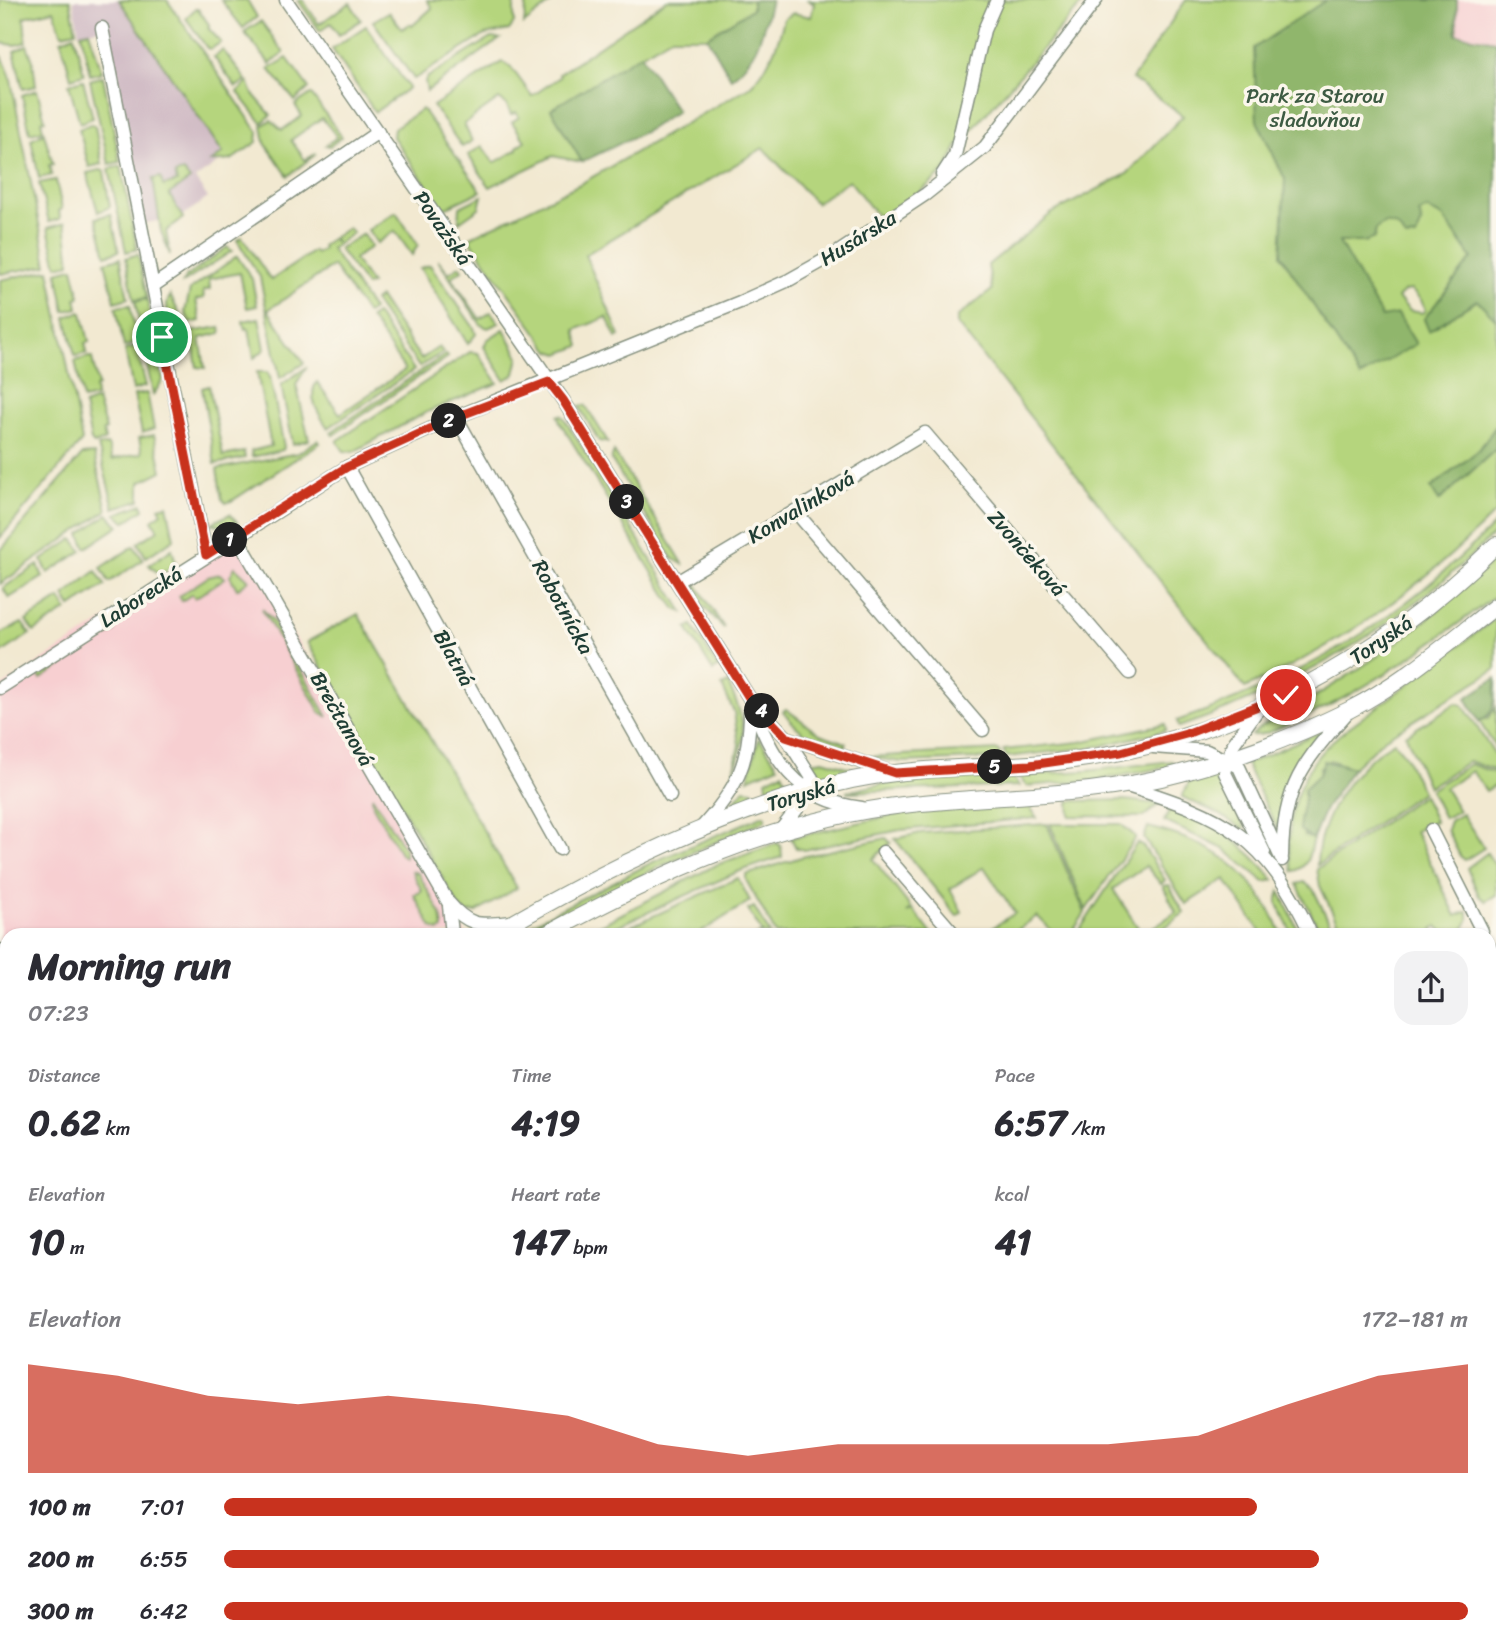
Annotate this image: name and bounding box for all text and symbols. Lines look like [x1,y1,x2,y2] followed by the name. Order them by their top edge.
[1246,77,1385,139] park label: Park za Starou sladovňou
[403,182,483,274] street label: Považská
[812,199,905,277] street label: Husárska
[132,307,192,367] pin
[143,318,181,356] icon: arrive
[432,404,466,438] pin: 2
[443,404,454,437] text: 2
[740,460,863,554] street label: Konvalinková
[610,484,644,520] pin: 3
[621,485,632,518] text: 3
[978,500,1077,606] street label: Zvončeková
[212,522,247,558] pin: 1
[225,523,234,556] text: 1
[521,552,605,662] street label: Robotnícka
[92,555,191,638] street label: Laborecká
[1341,604,1421,675] street label: Toryská
[423,622,486,694] street label: Blatná
[299,664,385,774] street label: Brečtanová
[1256,665,1316,725] pin
[1267,676,1305,714] icon: check
[744,694,780,728] pin: 4
[756,694,767,727] text: 4
[978,750,1012,784] pin: 5
[989,750,1000,783] text: 5
[762,767,840,823] street label: Toryská
[28,933,231,1000] text: Morning run
[1394,951,1468,1025] button: share
[28,993,89,1034] text: 07:23
[28,1059,100,1092] text: Distance
[511,1059,552,1092] text: Time
[995,1059,1035,1092] text: Pace
[28,1092,101,1154] text: 0.62
[511,1092,580,1154] text: 4:19
[995,1092,1066,1154] text: 6:57
[101,1112,130,1145] text: km
[1066,1112,1106,1145] text: /km
[28,1178,105,1211] text: Elevation
[511,1178,601,1211] text: Heart rate
[995,1178,1029,1211] text: kcal
[28,1211,65,1273] text: 10
[511,1211,568,1273] text: 147
[995,1211,1032,1273] text: 41
[65,1231,85,1264] text: m
[568,1231,608,1264] text: bpm
[28,1299,121,1340] text: Elevation
[1361,1299,1468,1340] text: 172–181 m
[28,1487,91,1528] text: 100 m
[140,1487,184,1528] text: 7:01
[28,1539,94,1580] text: 200 m
[140,1539,188,1580] text: 6:55
[28,1591,93,1632] text: 300 m
[140,1591,188,1632] text: 6:42

